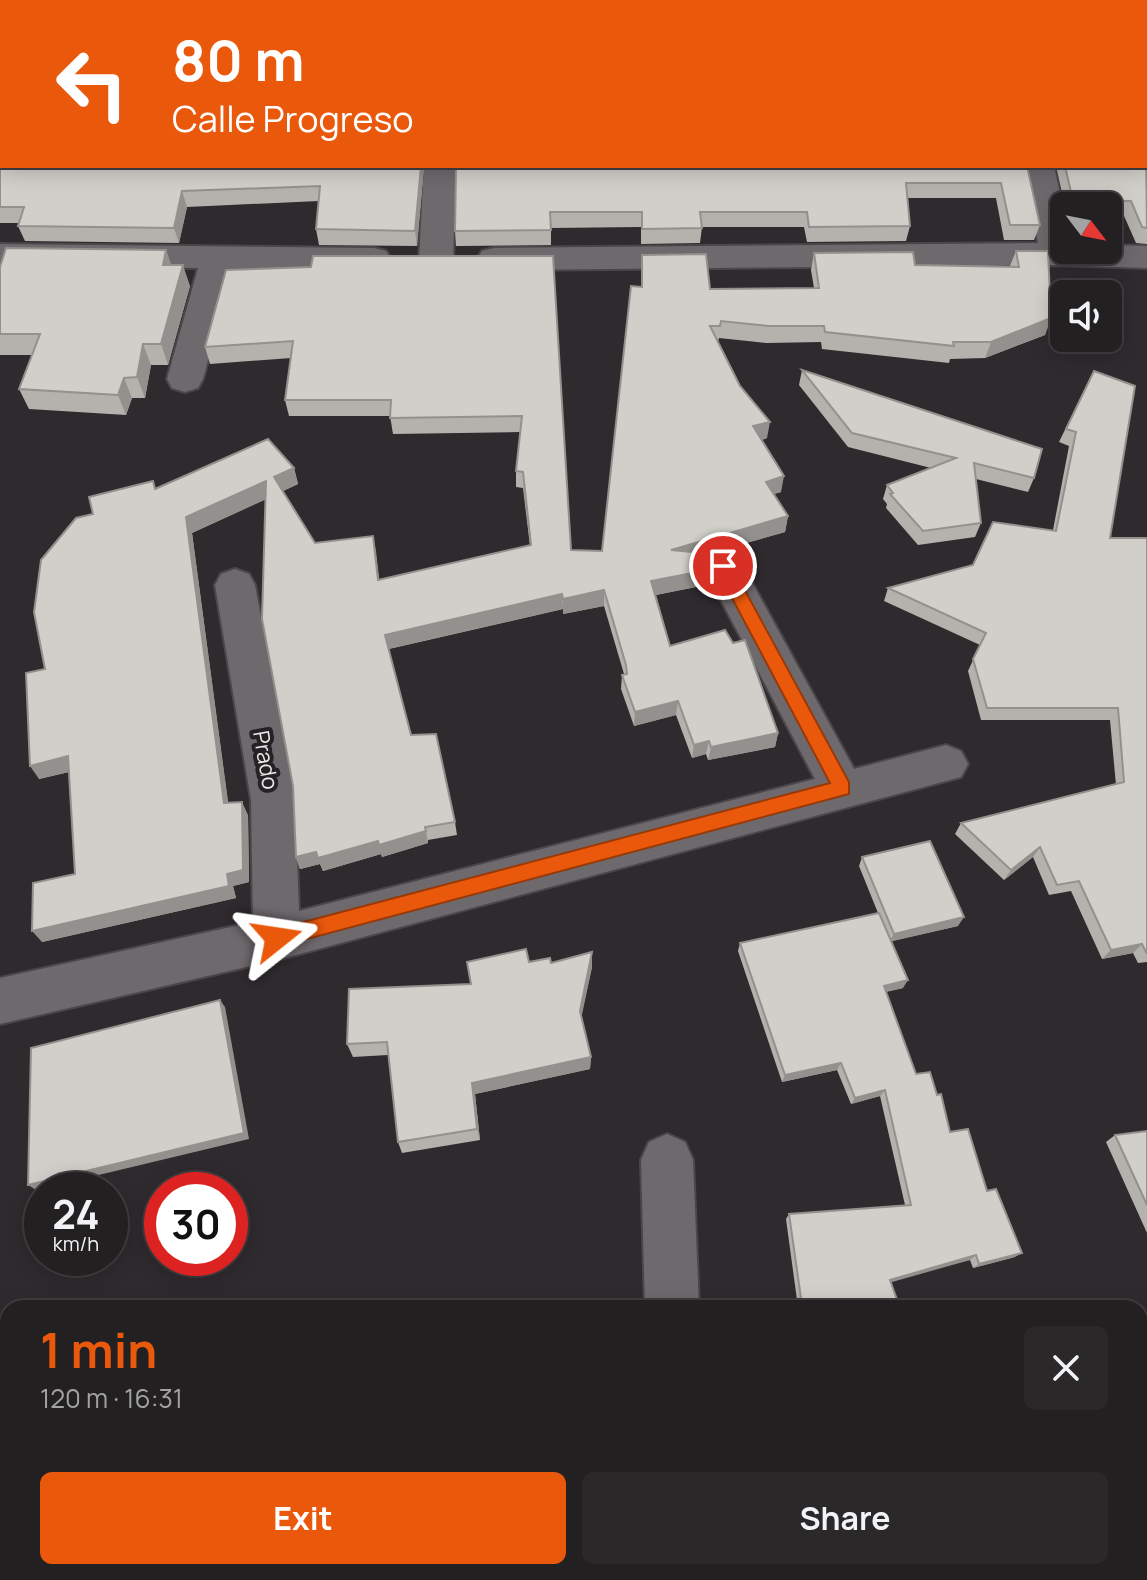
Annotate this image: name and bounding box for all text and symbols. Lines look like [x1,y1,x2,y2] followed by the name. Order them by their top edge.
[172,21,305,98] text: 80 m
[40,32,144,136] icon: left
[172,94,414,143] text: Calle Progreso
[1050,192,1122,264] north arrow
[1050,192,1122,352] map controls
[1050,280,1122,352] button: sound
[689,532,757,600] pin
[701,544,745,588] icon: arrive
[246,728,286,792] street label: Prado
[235,896,319,980] position arrow
[144,1172,248,1276] speed limit sign: 30
[52,1186,100,1241] text: 24
[53,1230,99,1257] text: km/h
[40,1317,157,1382] text: 1 min
[1024,1326,1108,1410] button: close
[40,1380,183,1416] text: 120 m · 16:31
[40,1472,566,1564] button: Exit
[582,1472,1108,1564] button: Share

